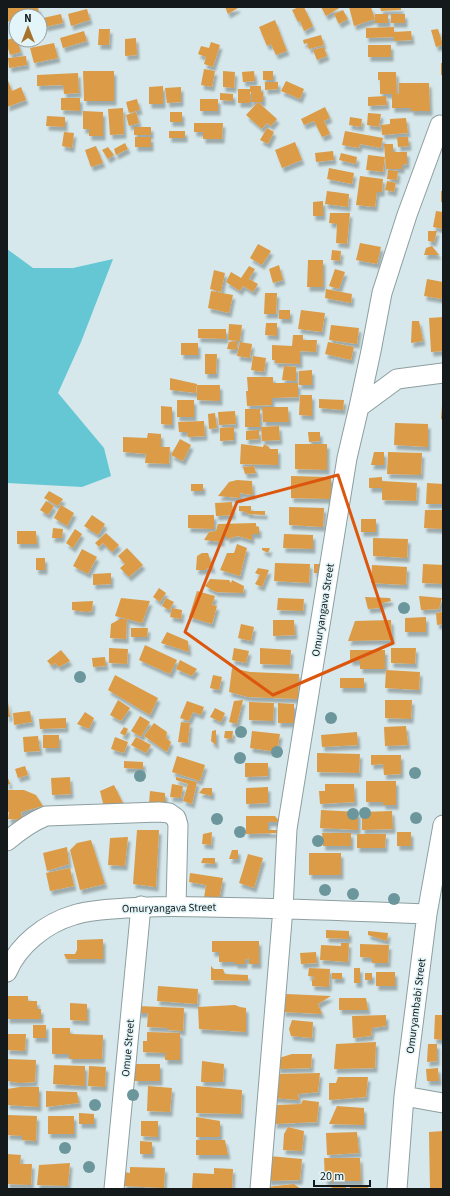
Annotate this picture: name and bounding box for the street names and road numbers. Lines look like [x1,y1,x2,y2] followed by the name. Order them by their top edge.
[308,562,338,658] street label: Omuryangava Street
[122,900,216,916] street label: Omuryangava Street
[403,957,429,1055] street label: Omuryambabi Street
[118,1018,138,1077] street label: Omue Street

